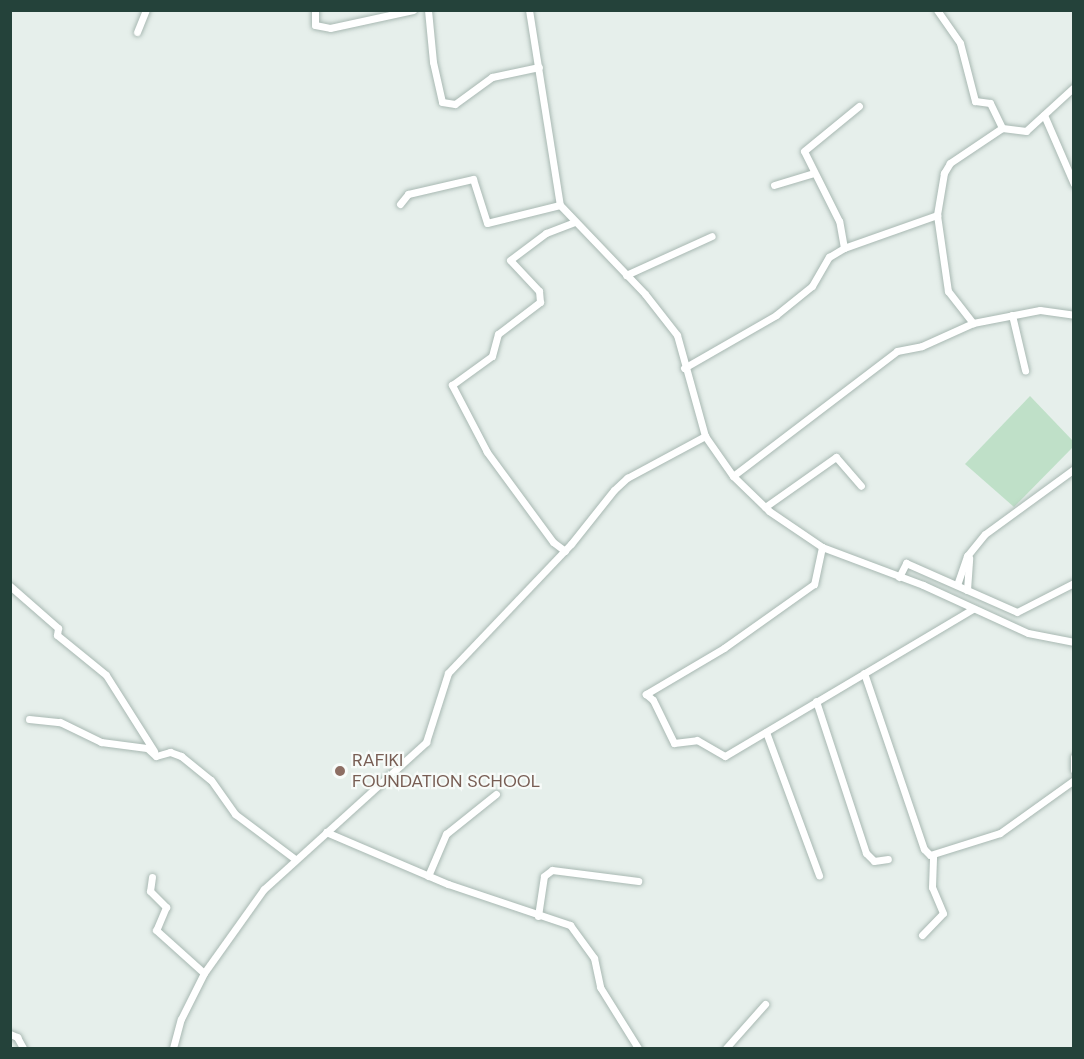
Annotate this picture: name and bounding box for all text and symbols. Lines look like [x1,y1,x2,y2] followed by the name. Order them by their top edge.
[352,750,540,792] place label: RAFIKI FOUNDATION SCHOOL
[333,764,347,778] marker: RAFIKI FOUNDATION SCHOOL

